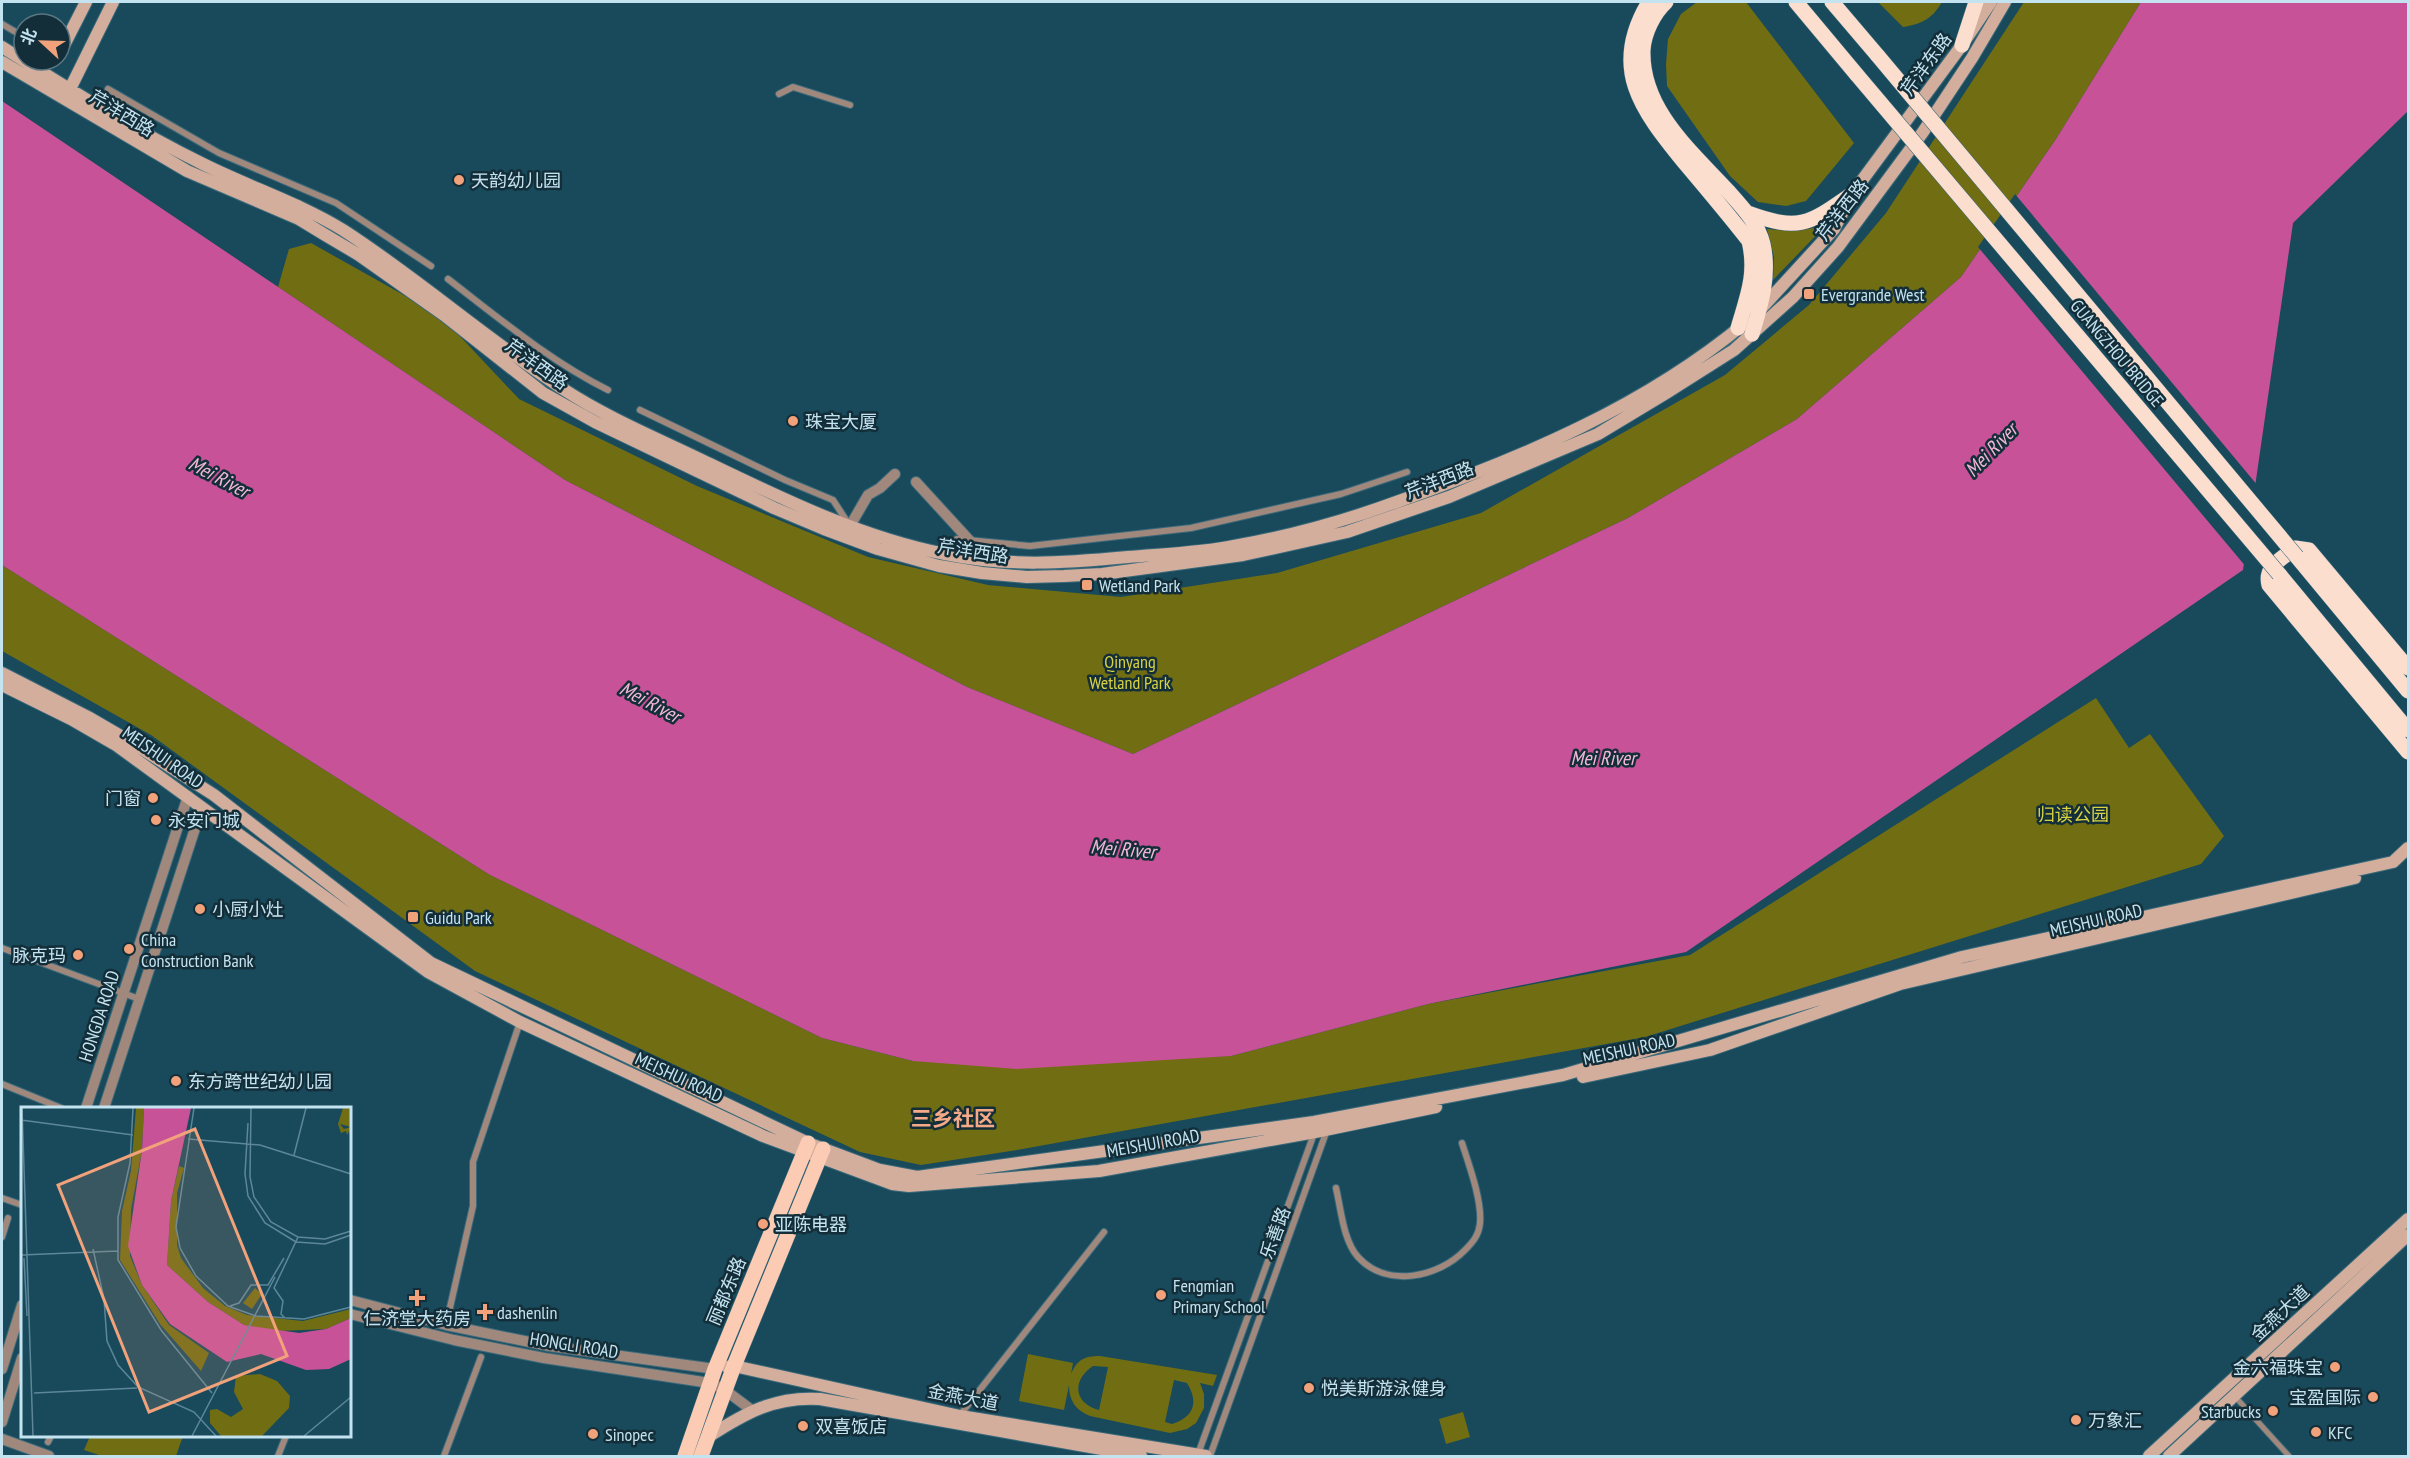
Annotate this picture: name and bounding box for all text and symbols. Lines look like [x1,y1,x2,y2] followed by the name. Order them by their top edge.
[12,12,72,72] north arrow
[16,25,40,48] text: 北
[1896,28,1956,100] street label: 芹洋东路
[85,85,159,141] street label: 芹洋西路
[471,169,561,192] place label: 天韵幼儿园
[452,173,466,187] marker: 天韵幼儿园
[1811,175,1873,245] street label: 芹洋西路
[1821,283,1925,306] place label: Evergrande West
[1802,287,1816,301] marker: Evergrande West
[2065,295,2169,411] street label: GUANGZHOU BRIDGE
[501,334,573,394] street label: 芹洋西路
[805,410,877,433] place label: 珠宝大厦
[786,414,800,428] marker: 珠宝大厦
[1959,416,2025,482] water label: Mei River
[184,450,256,505] water label: Mei River
[1401,456,1477,504] street label: 芹洋西路
[936,534,1010,568] street label: 芹洋西路
[1099,574,1181,597] place label: Wetland Park
[1080,578,1094,592] marker: Wetland Park
[1089,650,1171,694] park label: Qinyang Wetland Park
[615,675,687,730] water label: Mei River
[118,721,208,793] street label: MEISHUI ROAD
[1570,745,1638,771] water label: Mei River
[105,787,141,810] place label: 门窗
[146,791,160,805] marker: 门窗
[2037,803,2109,826] park label: 归读公园
[168,809,240,832] place label: 永安门城
[149,813,163,827] marker: 永安门城
[1089,833,1159,865] water label: Mei River
[212,898,284,921] place label: 小厨小灶
[2048,898,2144,942] street label: MEISHUI ROAD
[193,902,207,916] marker: 小厨小灶
[425,906,492,929] place label: Guidu Park
[406,910,420,924] marker: Guidu Park
[141,928,254,972] place label: China Construction Bank
[122,942,136,956] marker: China Construction Bank
[12,944,66,967] place label: 脉克玛
[71,948,85,962] marker: 脉克玛
[73,968,125,1064] street label: HONGDA ROAD
[1581,1028,1677,1070] street label: MEISHUI ROAD
[632,1047,726,1107] street label: MEISHUI ROAD
[188,1070,332,1093] place label: 东方跨世纪幼儿园
[169,1074,183,1088] marker: 东方跨世纪幼儿园
[911,1105,995,1132] district label: 三乡社区
[21,1107,351,1437] inset map
[1105,1124,1201,1162] street label: MEISHUI ROAD
[1255,1204,1295,1262] street label: 乐善路
[775,1213,847,1236] place label: 亚陈电器
[756,1217,770,1231] marker: 亚陈电器
[701,1253,751,1329] street label: 丽都东路
[1173,1274,1266,1318] place label: Fengmian Primary School
[2246,1280,2314,1346] street label: 金燕大道
[1154,1288,1168,1302] marker: Fengmian Primary School
[410,1291,424,1305] marker: 仁济堂大药房
[497,1301,557,1324] place label: dashenlin
[478,1305,492,1319] marker: dashenlin
[363,1307,471,1330] place label: 仁济堂大药房
[528,1327,620,1363] street label: HONGLI ROAD
[2233,1356,2323,1379] place label: 金六福珠宝
[2328,1360,2342,1374] marker: 金六福珠宝
[1321,1377,1447,1400] place label: 悦美斯游泳健身
[925,1379,1001,1415] street label: 金燕大道
[1302,1381,1316,1395] marker: 悦美斯游泳健身
[2289,1386,2361,1409] place label: 宝盈国际
[2366,1390,2380,1404] marker: 宝盈国际
[2201,1400,2261,1423] place label: Starbucks
[2266,1404,2280,1418] marker: Starbucks
[2088,1409,2142,1432] place label: 万象汇
[2069,1413,2083,1427] marker: 万象汇
[815,1415,887,1438] place label: 双喜饭店
[796,1419,810,1433] marker: 双喜饭店
[2328,1421,2353,1444] place label: KFC
[605,1423,654,1446] place label: Sinopec
[2309,1425,2323,1439] marker: KFC
[586,1427,600,1441] marker: Sinopec

